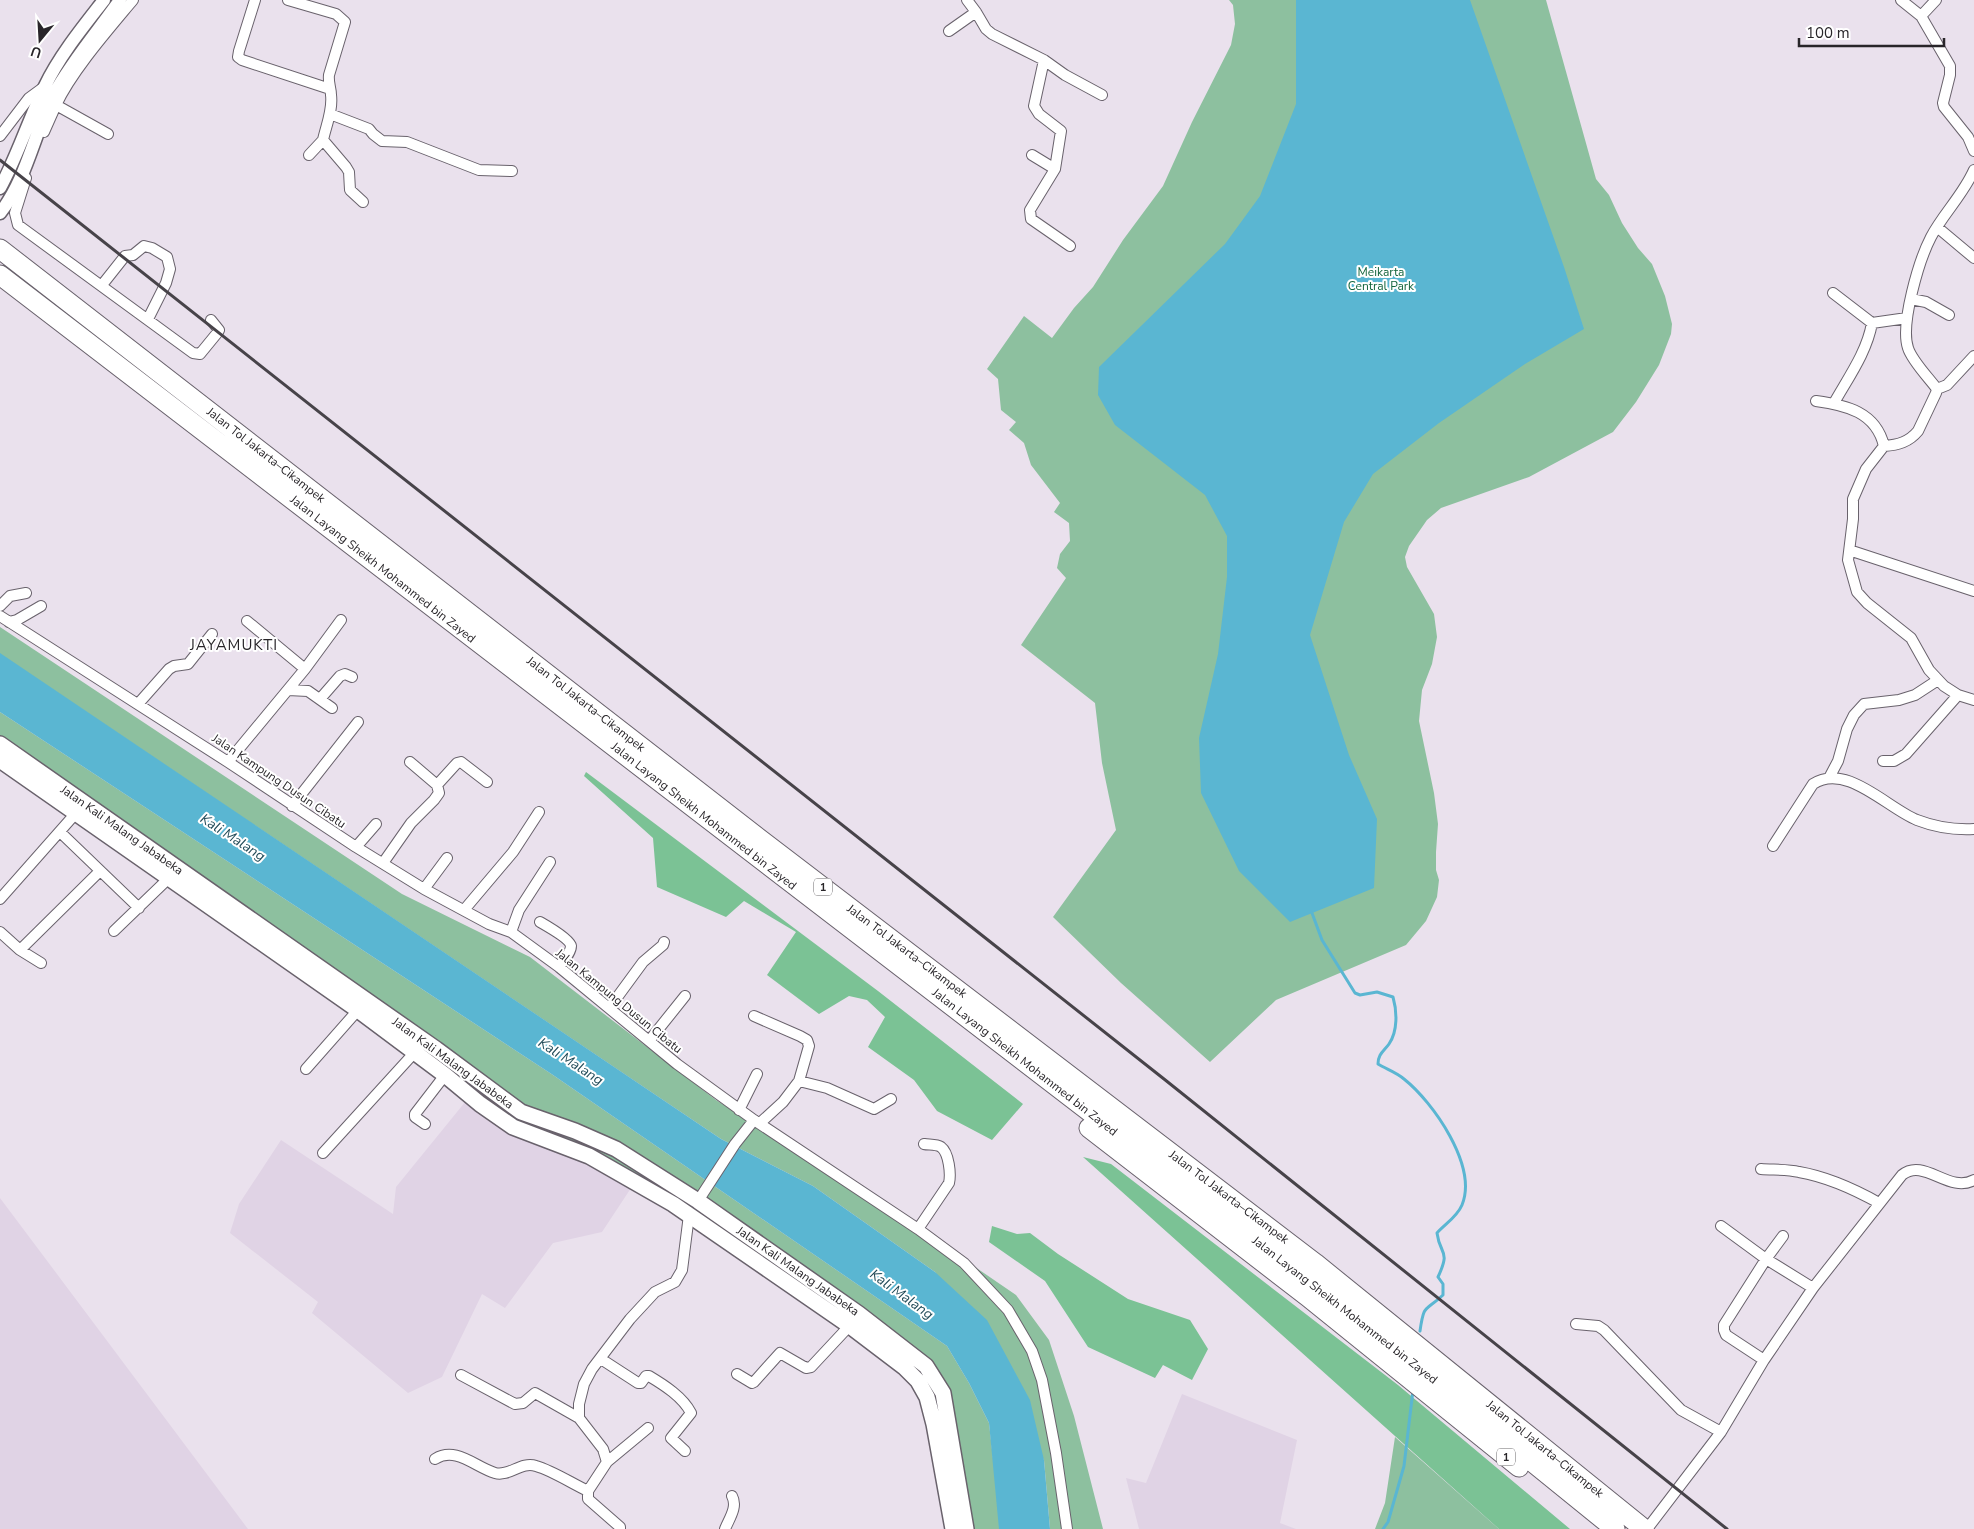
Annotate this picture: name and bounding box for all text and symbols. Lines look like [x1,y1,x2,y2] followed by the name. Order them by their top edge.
[15,15,65,65] north arrow
[1799,15,1944,47] scale bar
[1806,23,1850,43] text: 100 m
[28,41,44,63] text: U
[1348,264,1415,294] park label: Meikarta Central Park
[203,403,329,507] street label: Jalan Tol Jakarta–Cikampek
[286,491,479,646] street label: Jalan Layang Sheikh Mohammed bin Zayed
[189,635,278,655] district label: JAYAMUKTI
[523,652,649,756] street label: Jalan Tol Jakarta–Cikampek
[208,730,349,832] street label: Jalan Kampung Dusun Cibatu
[607,738,800,893] street label: Jalan Layang Sheikh Mohammed bin Zayed
[57,781,186,878] street label: Jalan Kali Malang Jababeka
[196,809,269,866] water label: Kali Malang
[814,879,832,896] road number: 1
[843,900,971,1002] street label: Jalan Tol Jakarta–Cikampek
[552,944,685,1057] street label: Jalan Kampung Dusun Cibatu
[928,984,1121,1139] street label: Jalan Layang Sheikh Mohammed bin Zayed
[388,1013,517,1112] street label: Jalan Kali Malang Jababeka
[534,1033,607,1090] water label: Kali Malang
[1165,1146,1293,1248] street label: Jalan Tol Jakarta–Cikampek
[733,1222,862,1319] street label: Jalan Kali Malang Jababeka
[1248,1232,1441,1387] street label: Jalan Layang Sheikh Mohammed bin Zayed
[866,1265,937,1324] water label: Kali Malang
[1482,1396,1608,1502] street label: Jalan Tol Jakarta–Cikampek
[1497,1448,1515,1465] road number: 1

